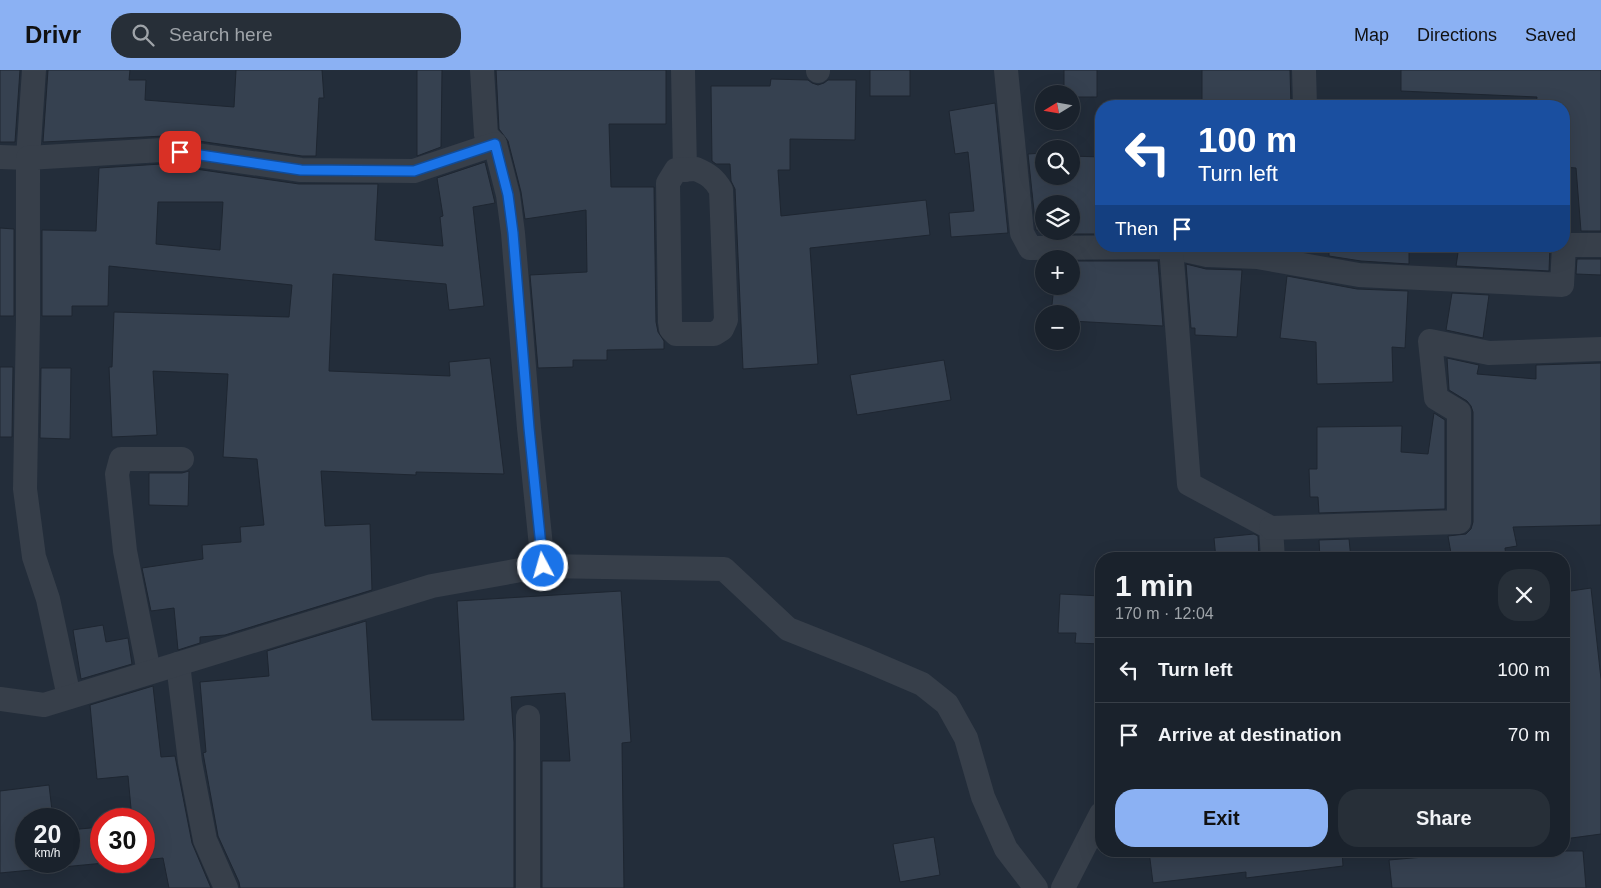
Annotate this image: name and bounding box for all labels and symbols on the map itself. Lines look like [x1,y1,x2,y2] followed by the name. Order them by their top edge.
[1035,85,1080,130] north arrow
[159,131,201,173] pin
[516,539,568,591] position arrow
[90,808,155,873] speed limit sign: 30

